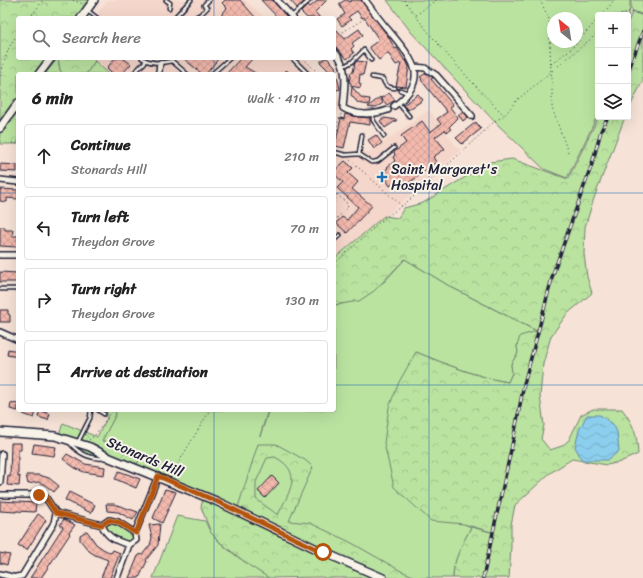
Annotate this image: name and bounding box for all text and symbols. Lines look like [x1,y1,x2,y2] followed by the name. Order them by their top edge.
[547,12,583,48] north arrow
[595,12,631,120] map controls
[595,12,631,48] button: +
[16,16,336,60] search box
[62,25,141,51] text: Search here
[30,27,52,49] icon: search
[595,48,631,84] button: −
[32,83,73,113] text: 6 min
[595,84,631,120] button: layers
[247,87,320,110] text: Walk · 410 m
[71,132,131,158] text: Continue
[33,145,55,167] icon: ahead
[284,145,319,168] text: 210 m
[391,157,498,198] place label: Saint Margaret's Hospital
[71,158,147,181] text: Stonards Hill
[376,171,388,183] marker: Saint Margaret's Hospital
[71,204,129,230] text: Turn left
[33,217,55,239] icon: left
[290,217,319,240] text: 70 m
[71,230,155,253] text: Theydon Grove
[71,276,136,302] text: Turn right
[33,289,55,311] icon: right
[285,289,319,312] text: 130 m
[71,302,155,325] text: Theydon Grove
[71,359,208,385] text: Arrive at destination
[33,361,55,383] icon: arrive
[103,430,188,485] street label: Stonards Hill
[30,486,48,504] route end
[314,543,332,561] route start

